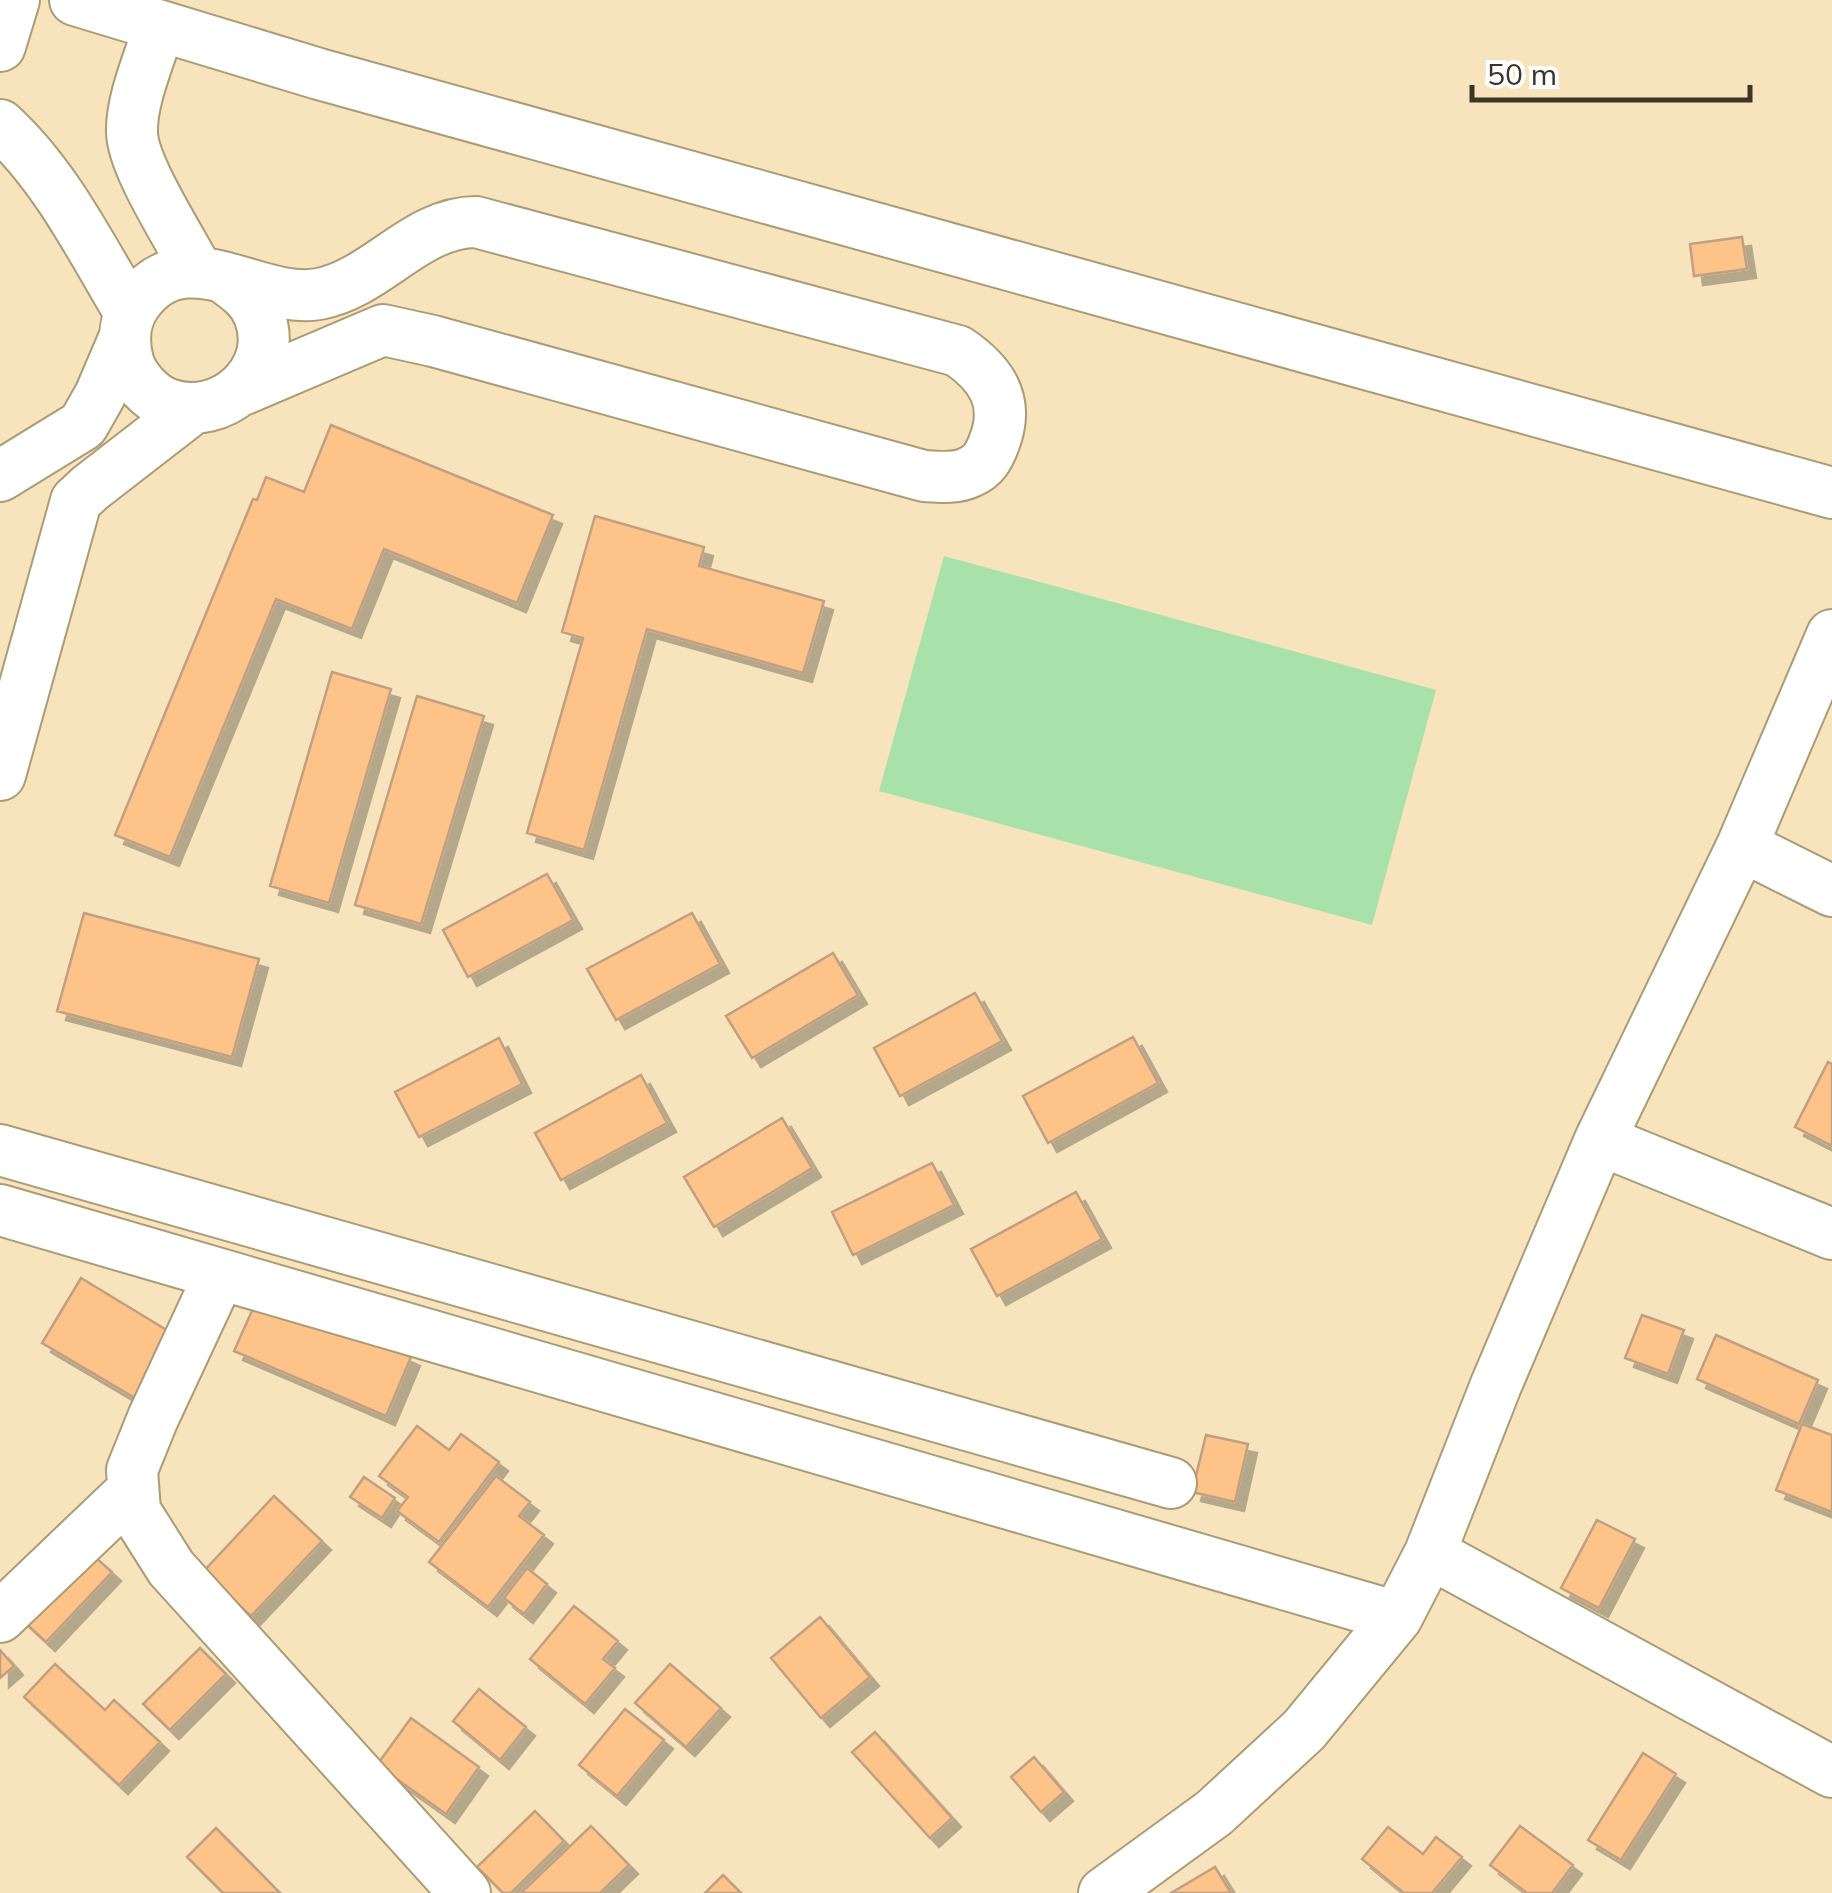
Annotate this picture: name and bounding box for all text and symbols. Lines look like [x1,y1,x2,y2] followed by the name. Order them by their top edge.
[1472,40,1750,102] scale bar
[1487,55,1557,93] text: 50 m

